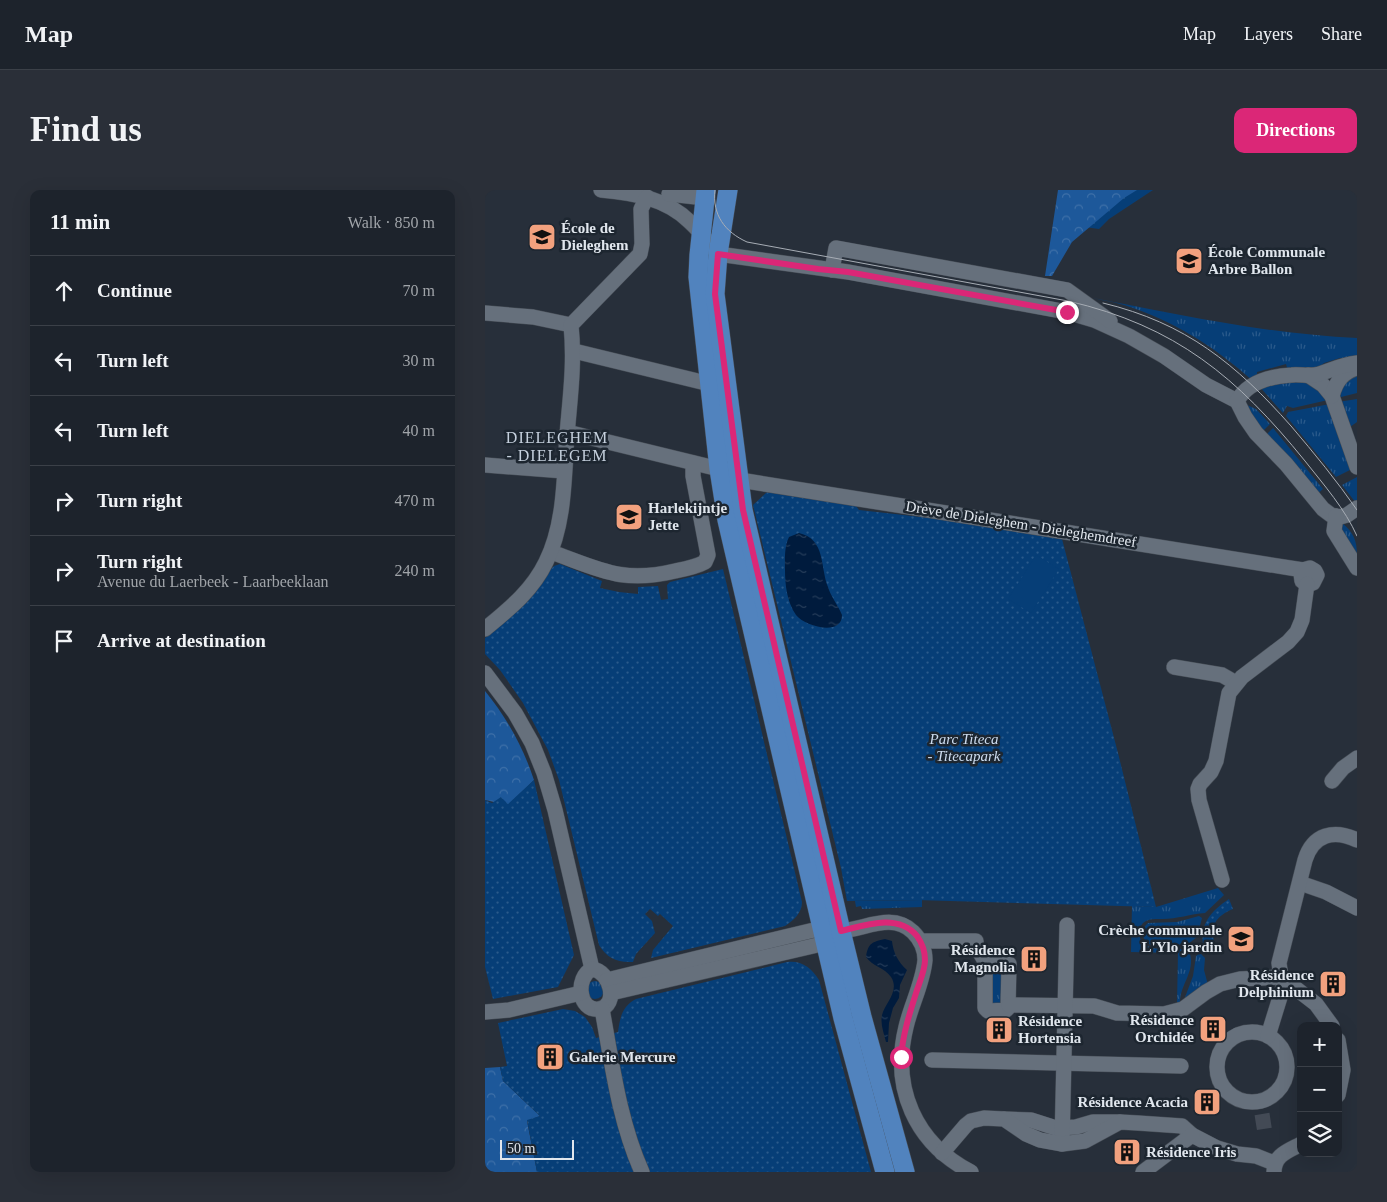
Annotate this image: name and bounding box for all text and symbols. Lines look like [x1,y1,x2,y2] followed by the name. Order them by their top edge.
[25,21,73,47] text: Map
[1183,24,1216,44] text: Map
[1244,24,1293,44] text: Layers
[1321,24,1362,44] text: Share
[1234,108,1357,153] button: Directions
[30,110,142,149] text: Find us
[50,210,110,234] text: 11 min
[348,214,435,231] text: Walk · 850 m
[561,220,629,253] place label: École de Dieleghem
[527,222,557,252] school or university icon: École de Dieleghem
[1208,244,1325,277] place label: École Communale Arbre Ballon
[1174,246,1204,276] school or university icon: École Communale Arbre Ballon
[50,277,78,305] icon: ahead
[97,280,172,301] text: Continue
[403,282,435,299] text: 70 m
[1056,301,1079,324] route end
[50,347,78,375] icon: left
[97,350,169,371] text: Turn left
[403,352,435,369] text: 30 m
[50,417,78,445] icon: left
[97,420,169,441] text: Turn left
[403,422,435,439] text: 40 m
[506,429,608,464] district label: DIELEGHEM - DIELEGEM
[50,487,78,515] icon: right
[97,490,182,511] text: Turn right
[395,492,435,509] text: 470 m
[905,498,1137,550] street label: Drève de Dieleghem - Dieleghemdreef
[648,500,727,533] place label: Harlekijntje Jette
[614,502,644,532] school or university icon: Harlekijntje Jette
[97,551,182,572] text: Turn right
[50,557,78,585] icon: right
[395,562,435,579] text: 240 m
[97,573,329,590] text: Avenue du Laerbeek - Laarbeeklaan
[50,627,78,655] icon: arrive
[97,630,266,651] text: Arrive at destination
[928,731,1001,764] park label: Parc Titeca - Titecapark
[1098,922,1223,955] place label: Crèche communale L'Ylo jardin
[1226,924,1256,954] school or university icon: Crèche communale L'Ylo jardin
[951,942,1015,975] place label: Résidence Magnolia
[1019,944,1049,974] building icon: Résidence Magnolia
[1238,967,1315,1000] place label: Résidence Delphinium
[1318,969,1348,999] building icon: Résidence Delphinium
[1130,1012,1194,1045] place label: Résidence Orchidée
[1018,1013,1082,1046] place label: Résidence Hortensia
[1198,1014,1228,1044] building icon: Résidence Orchidée
[984,1015,1014,1045] building icon: Résidence Hortensia
[1297,1022,1342,1157] map controls
[1297,1022,1342,1067] button: +
[535,1042,565,1072] building icon: Galerie Mercure
[890,1046,913,1069] route start
[569,1049,676,1065] place label: Galerie Mercure
[1297,1067,1342,1112] button: −
[1192,1087,1222,1117] building icon: Résidence Acacia
[1078,1094,1189,1110] place label: Résidence Acacia
[1297,1112,1342,1157] button: layers
[500,1137,574,1160] scale bar
[1112,1137,1142,1167] building icon: Résidence Iris
[507,1141,535,1156] text: 50 m
[1146,1144,1237,1160] place label: Résidence Iris

